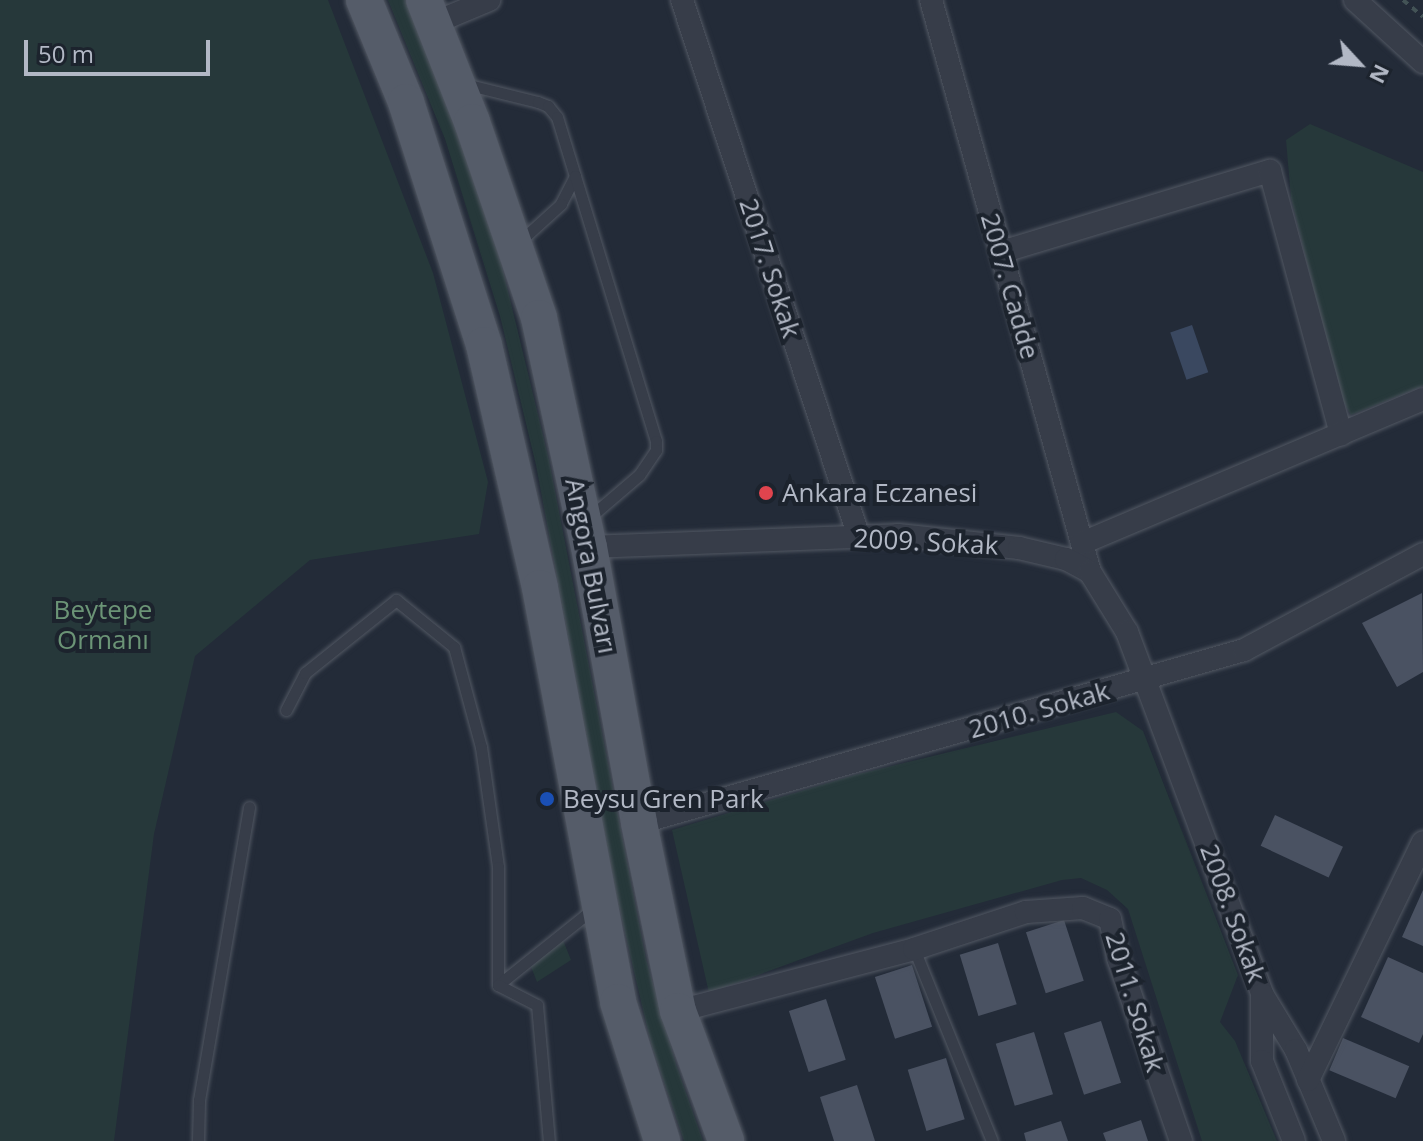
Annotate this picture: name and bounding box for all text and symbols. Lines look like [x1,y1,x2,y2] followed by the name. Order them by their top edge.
[28,24,214,74] scale bar
[1319,24,1399,104] north arrow
[38,37,94,70] text: 50 m
[1363,60,1398,89] text: N
[733,194,807,342] street label: 2017. Sokak
[974,209,1046,363] street label: 2007. Cadde
[559,476,623,656] street label: Angora Bulvarı
[782,477,977,509] place label: Ankara Eczanesi
[757,484,775,502] marker: Ankara Eczanesi
[853,523,999,561] street label: 2009. Sokak
[54,594,152,656] park label: Beytepe Ormanı
[965,675,1113,745] street label: 2010. Sokak
[563,783,764,815] place label: Beysu Gren Park
[538,790,556,808] marker: Beysu Gren Park
[1194,840,1272,986] street label: 2008. Sokak
[1099,928,1171,1076] street label: 2011. Sokak

